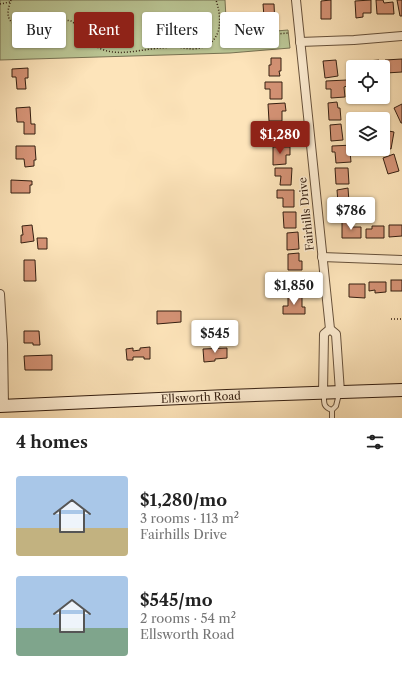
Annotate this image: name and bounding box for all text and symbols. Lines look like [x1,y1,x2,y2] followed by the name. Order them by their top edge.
[12,12,66,48] chip: Buy
[74,12,134,48] chip: Rent
[142,12,212,48] chip: Filters
[220,12,279,48] chip: New
[346,60,390,156] map controls
[346,60,390,104] button: locate
[346,112,390,156] button: layers
[247,121,313,155] pin: $1,280
[260,126,300,142] text: $1,280
[295,177,317,251] street label: Fairhills Drive
[327,197,375,231] pin: $786
[336,202,366,218] text: $786
[261,272,327,306] pin: $1,850
[274,277,314,293] text: $1,850
[191,320,239,354] pin: $545
[200,325,230,341] text: $545
[161,389,241,406] street label: Ellsworth Road
[364,431,386,453] icon: filters
[16,432,88,452] text: 4 homes
[140,490,227,510] text: $1,280/mo
[48,492,96,540] icon: home
[140,510,239,526] text: 3 rooms · 113 m²
[140,526,227,542] text: Fairhills Drive
[140,590,212,610] text: $545/mo
[48,592,96,640] icon: home
[140,610,236,626] text: 2 rooms · 54 m²
[140,626,234,642] text: Ellsworth Road

